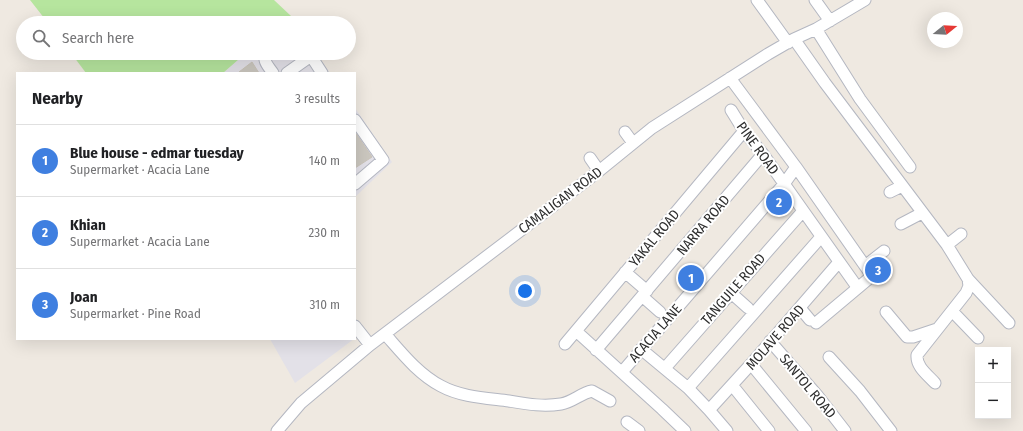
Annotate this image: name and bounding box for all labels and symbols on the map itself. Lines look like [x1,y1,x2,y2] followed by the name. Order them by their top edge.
[927,12,963,48] north arrow
[733,119,782,178] street label: PINE ROAD
[515,163,606,237] street label: CAMALIGAN ROAD
[766,187,792,217] pin: 2
[673,192,733,259] street label: NARRA ROAD
[626,206,683,270] street label: YAKAL ROAD
[698,250,769,329] street label: TANGUILE ROAD
[865,255,891,285] pin: 3
[678,263,704,293] pin: 1
[515,281,535,301] your location
[625,300,686,366] street label: ACACIA LANE
[743,301,808,373] street label: MOLAVE ROAD
[776,351,839,422] street label: SANTOL ROAD

